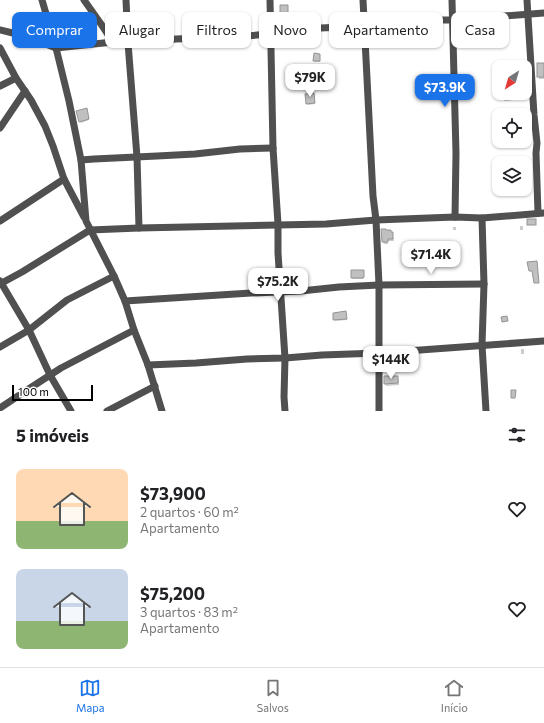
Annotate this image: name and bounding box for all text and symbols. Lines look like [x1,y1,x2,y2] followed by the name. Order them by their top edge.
[12,12,97,48] chip: Comprar
[105,12,174,48] chip: Alugar
[182,12,251,48] chip: Filtros
[259,12,321,48] chip: Novo
[329,12,443,48] chip: Apartamento
[451,12,509,48] chip: Casa
[492,60,532,100] north arrow
[492,60,532,196] map controls
[286,64,334,98] pin: $79K
[294,69,326,85] text: $79K
[412,74,478,108] pin: $73.9K
[424,79,466,95] text: $73.9K
[492,108,532,148] button: locate
[492,156,532,196] button: layers
[398,241,464,275] pin: $71.4K
[411,246,451,262] text: $71.4K
[245,268,311,302] pin: $75.2K
[257,273,299,289] text: $75.2K
[363,346,419,380] pin: $144K
[372,351,410,367] text: $144K
[12,383,93,402] scale bar
[18,385,49,398] text: 100 m
[506,424,528,446] icon: filters
[16,425,89,446] text: 5 imóveis
[140,483,206,504] text: $73,900
[48,485,96,533] icon: home
[506,498,528,520] icon: heart
[140,504,239,520] text: 2 quartos · 60 m²
[140,520,219,536] text: Apartamento
[140,583,205,604] text: $75,200
[48,585,96,633] icon: home
[506,598,528,620] icon: heart
[140,604,238,620] text: 3 quartos · 83 m²
[140,620,219,636] text: Apartamento
[76,677,105,714] tab: Mapa
[257,677,289,714] tab: Salvos
[441,677,468,714] tab: Início

